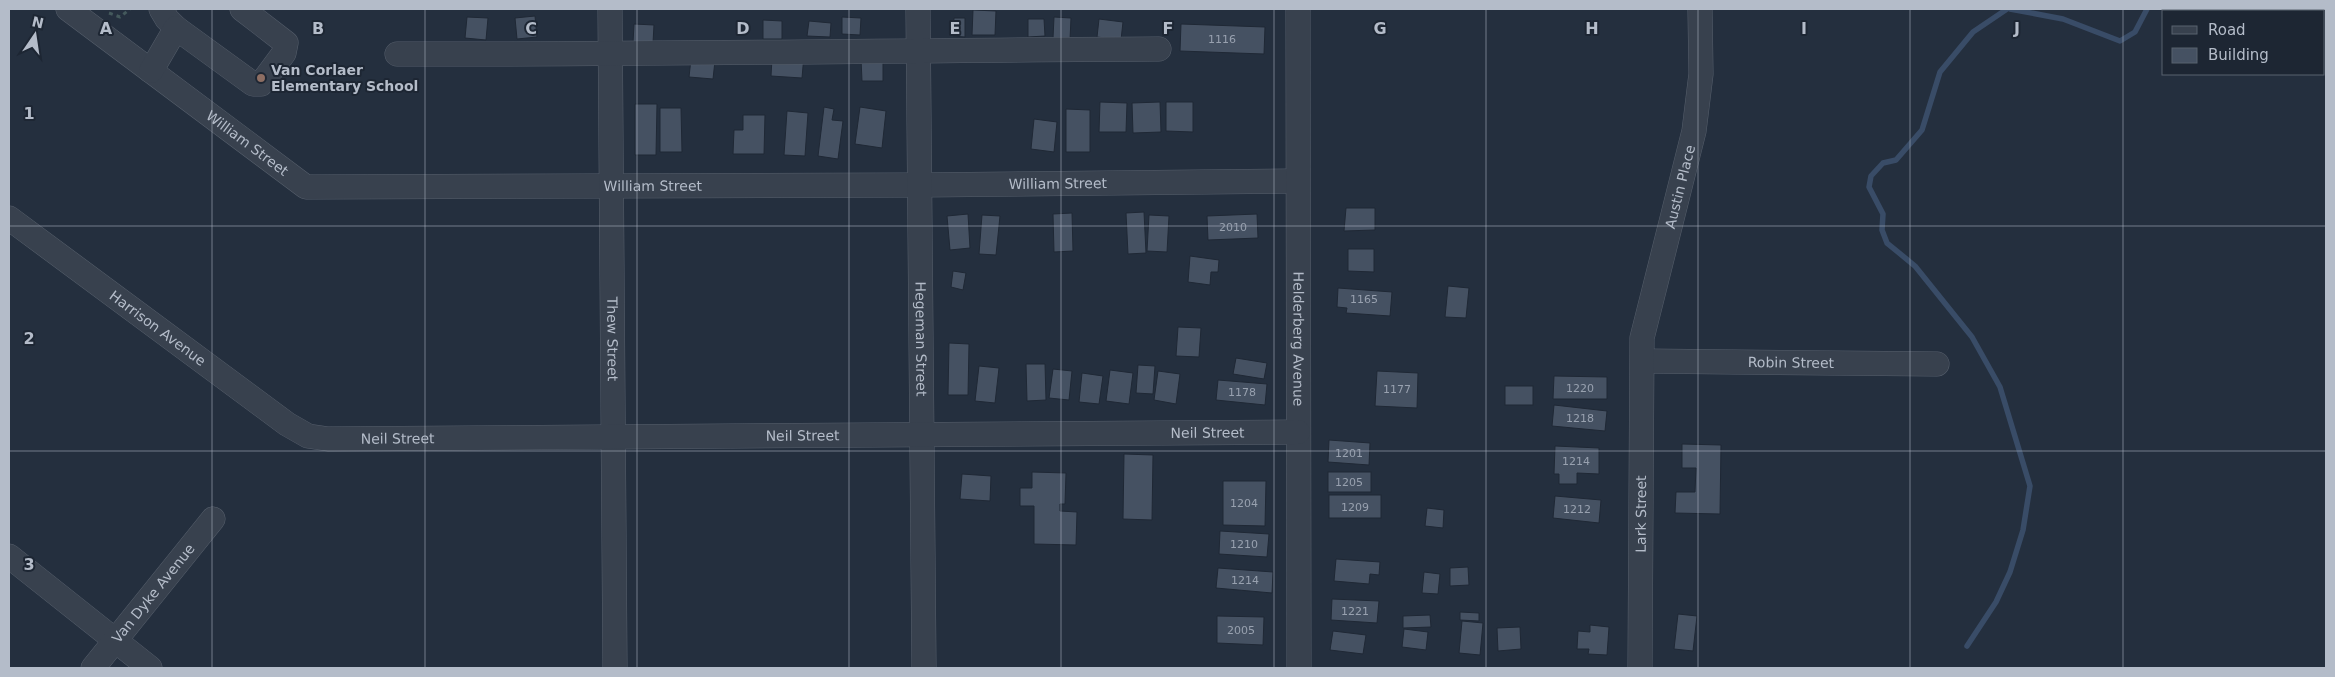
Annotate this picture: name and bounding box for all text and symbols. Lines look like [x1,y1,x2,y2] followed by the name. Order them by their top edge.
[10,10,60,60] north arrow
[2162,10,2325,75] legend
[30,13,45,31] text: N
[100,19,113,38] text: A
[312,19,324,38] text: B
[525,19,537,38] text: C
[736,19,750,38] text: D
[950,19,960,38] text: E
[1163,19,1173,38] text: F
[1373,19,1387,38] text: G
[1585,19,1599,38] text: H
[1801,19,1807,38] text: I
[2013,19,2020,38] text: J
[2208,21,2246,39] text: Road
[1208,33,1236,46] house number: 1116
[2208,46,2269,64] text: Building
[271,62,418,94] place label: Van Corlaer Elementary School
[255,72,267,84] marker: Van Corlaer Elementary School
[23,104,35,123] text: 1
[203,107,292,179] street label: William Street
[1662,143,1698,230] street label: Austin Place
[1009,175,1108,192] street label: William Street
[604,178,703,194] street label: William Street
[1219,221,1247,234] house number: 2010
[1290,272,1307,406] street label: Helderberg Avenue
[912,282,930,397] street label: Hegeman Street
[106,287,209,369] street label: Harrison Avenue
[1350,293,1378,306] house number: 1165
[604,296,621,382] street label: Thew Street
[23,329,35,348] text: 2
[1748,354,1835,371] street label: Robin Street
[1566,382,1594,395] house number: 1220
[1383,383,1411,396] house number: 1177
[1228,386,1256,399] house number: 1178
[1566,412,1594,425] house number: 1218
[1171,424,1245,441] street label: Neil Street
[766,427,840,444] street label: Neil Street
[361,430,435,447] street label: Neil Street
[1335,447,1363,460] house number: 1201
[1562,455,1590,468] house number: 1214
[1633,475,1649,553] street label: Lark Street
[1335,476,1363,489] house number: 1205
[1230,497,1258,510] house number: 1204
[1341,501,1369,514] house number: 1209
[1563,503,1591,516] house number: 1212
[1230,538,1258,551] house number: 1210
[109,541,198,646] street label: Van Dyke Avenue
[23,555,35,574] text: 3
[1231,574,1259,587] house number: 1214
[1341,605,1369,618] house number: 1221
[1227,624,1255,637] house number: 2005

